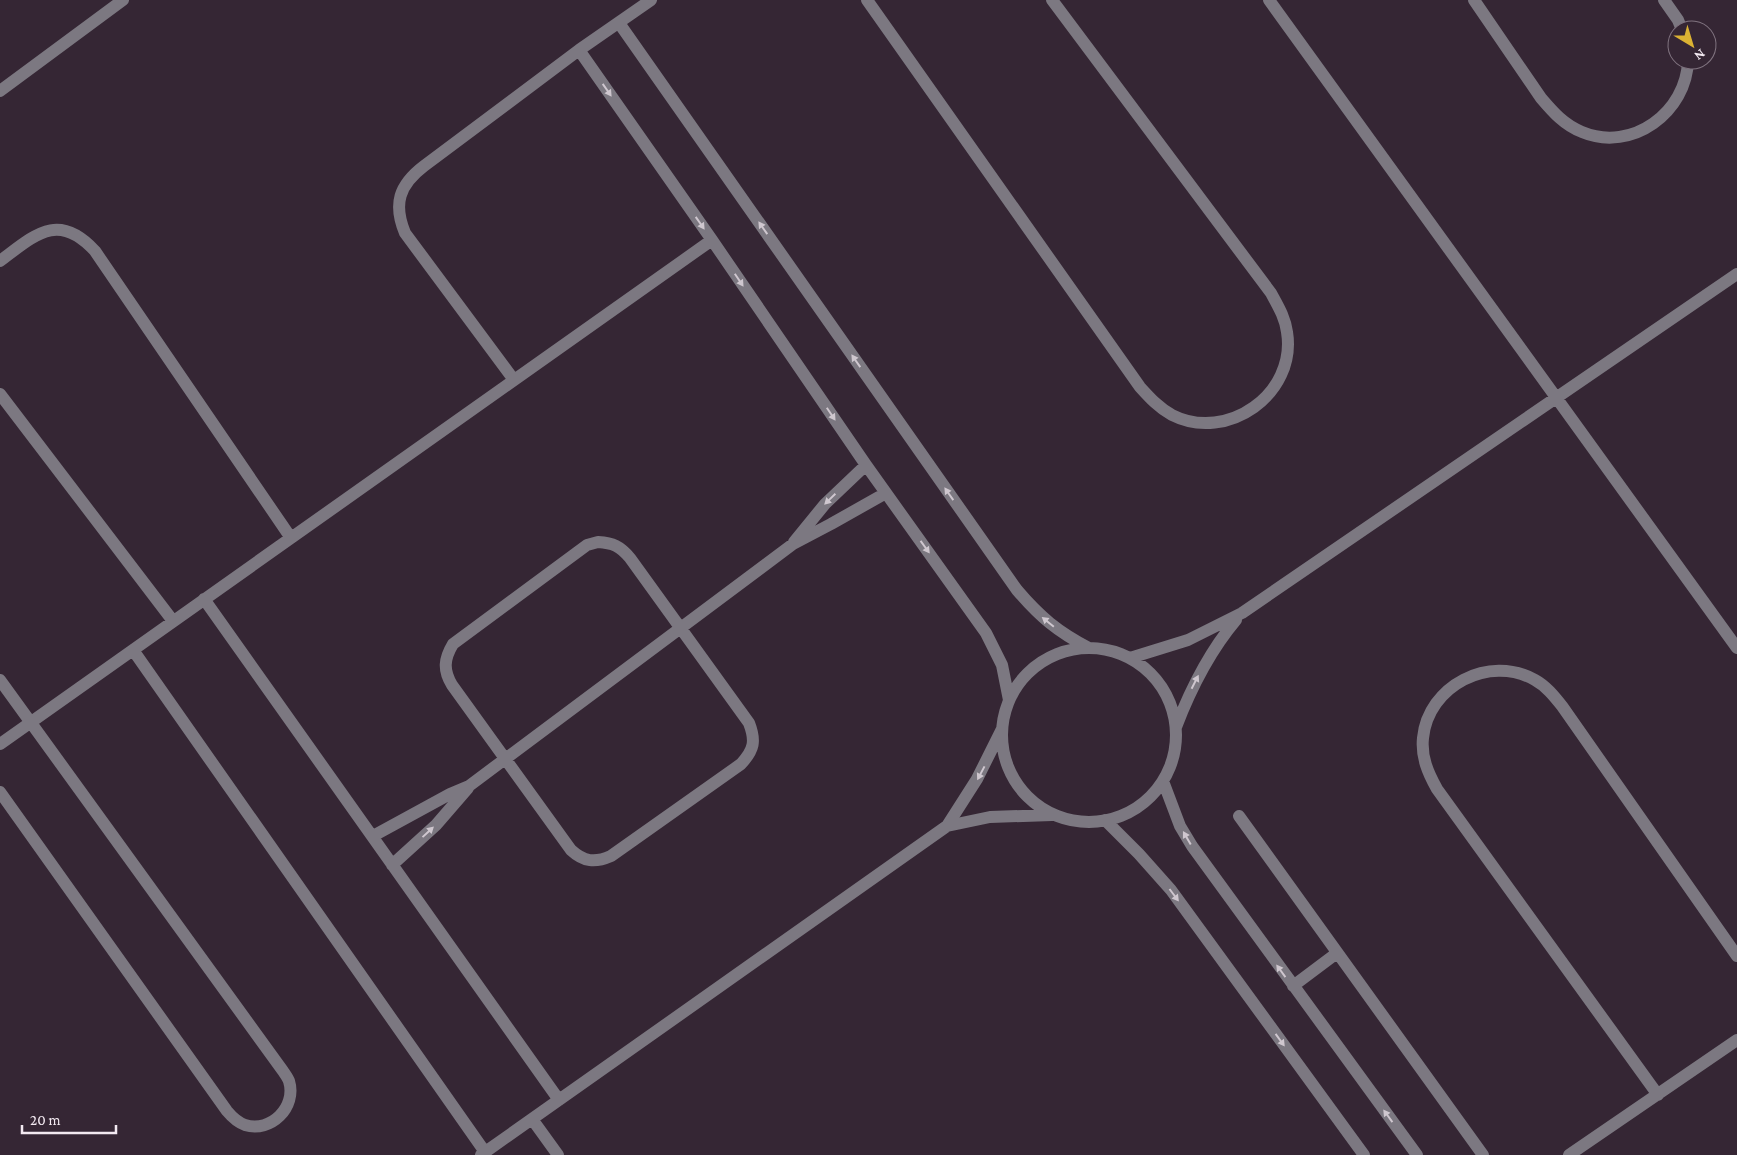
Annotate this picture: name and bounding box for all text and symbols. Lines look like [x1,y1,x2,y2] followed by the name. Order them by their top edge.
[1667,20,1717,70] north arrow
[1691,46,1709,65] text: N
[602,83,612,97] one-way arrow
[695,216,705,230] one-way arrow
[758,221,768,235] one-way arrow
[734,273,744,287] one-way arrow
[851,354,861,368] one-way arrow
[826,408,836,421] one-way arrow
[944,487,954,501] one-way arrow
[825,493,837,505] one-way arrow
[920,540,930,554] one-way arrow
[1042,617,1055,628] one-way arrow
[1191,675,1199,689] one-way arrow
[976,766,985,780] one-way arrow
[422,826,434,838] one-way arrow
[1183,832,1192,845] one-way arrow
[1168,888,1179,901] one-way arrow
[1276,965,1287,978] one-way arrow
[1275,1033,1285,1047] one-way arrow
[22,1102,116,1134] scale bar
[1383,1109,1393,1123] one-way arrow
[30,1112,61,1128] text: 20 m

